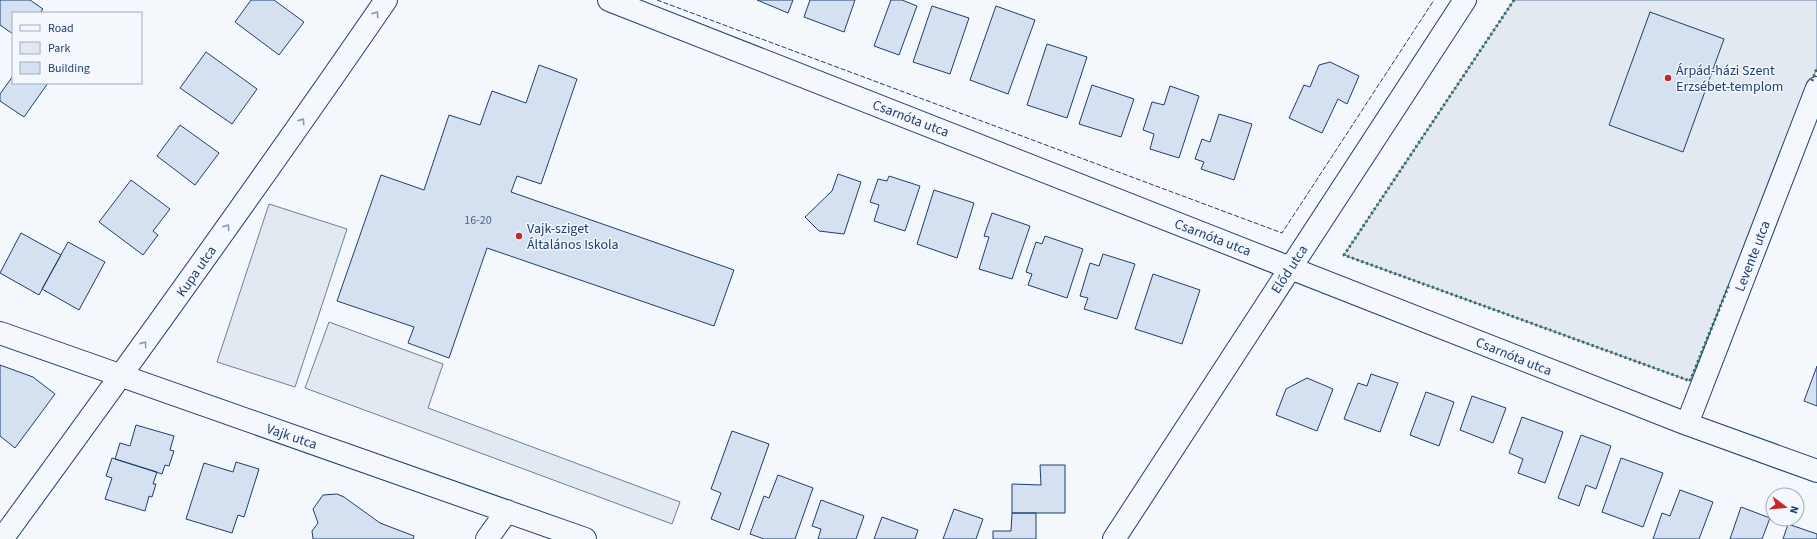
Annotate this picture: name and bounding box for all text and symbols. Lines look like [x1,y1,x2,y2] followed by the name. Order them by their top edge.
[371,11,378,18] one-way arrow
[12,12,142,84] legend
[48,20,74,37] text: Road
[48,40,70,57] text: Park
[48,60,90,77] text: Building
[1676,61,1783,97] place label: Árpád-házi Szent Erzsébet-templom
[1663,73,1673,83] marker: Árpád-házi Szent Erzsébet-templom
[869,95,952,143] street label: Csarnóta utca
[297,118,304,125] one-way arrow
[464,212,492,229] house number: 16-20
[1171,214,1254,262] street label: Csarnóta utca
[1730,218,1776,295] street label: Levente utca
[527,219,619,255] place label: Vajk-sziget Általános Iskola
[222,224,229,231] one-way arrow
[514,231,524,241] marker: Vajk-sziget Általános Iskola
[1267,241,1313,298] street label: Előd utca
[172,242,222,301] street label: Kupa utca
[1473,333,1555,381] street label: Csarnóta utca
[139,341,147,348] one-way arrow
[264,419,320,455] street label: Vajk utca
[1765,487,1805,527] north arrow
[1786,504,1802,515] text: N

